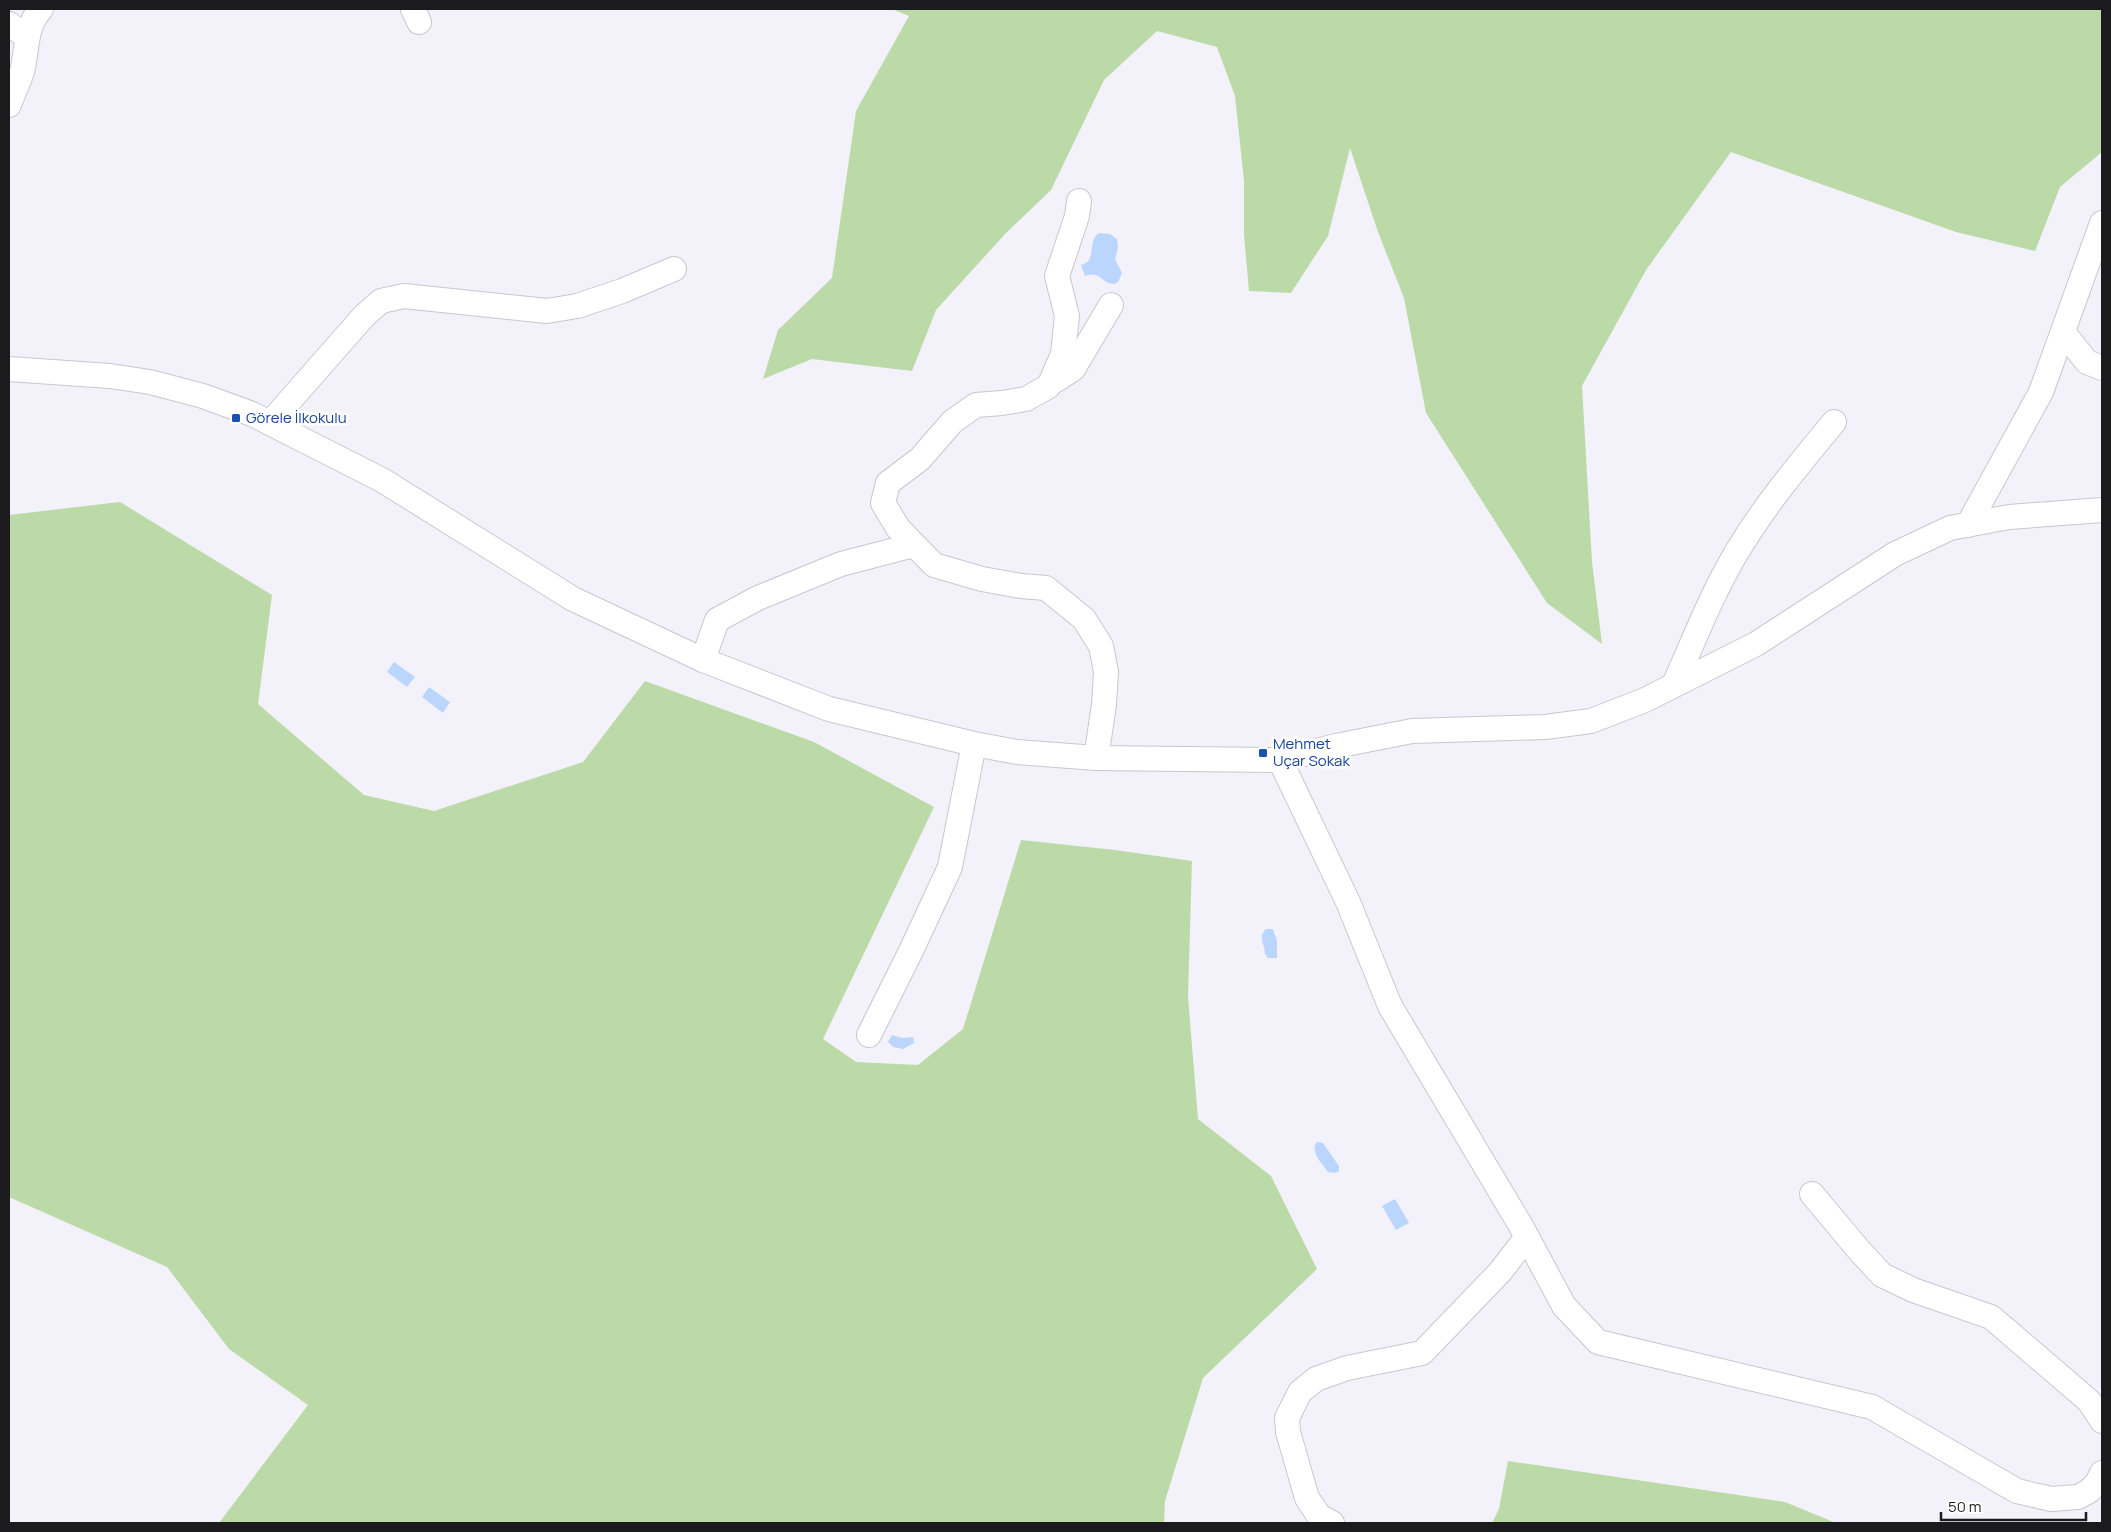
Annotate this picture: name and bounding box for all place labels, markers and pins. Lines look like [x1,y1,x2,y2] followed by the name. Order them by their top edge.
[246,407,347,428] place label: Görele İlkokulu
[230,412,242,424] marker: Görele İlkokulu
[1273,733,1350,771] place label: Mehmet Uçar Sokak
[1257,747,1269,759] marker: Mehmet Uçar Sokak

